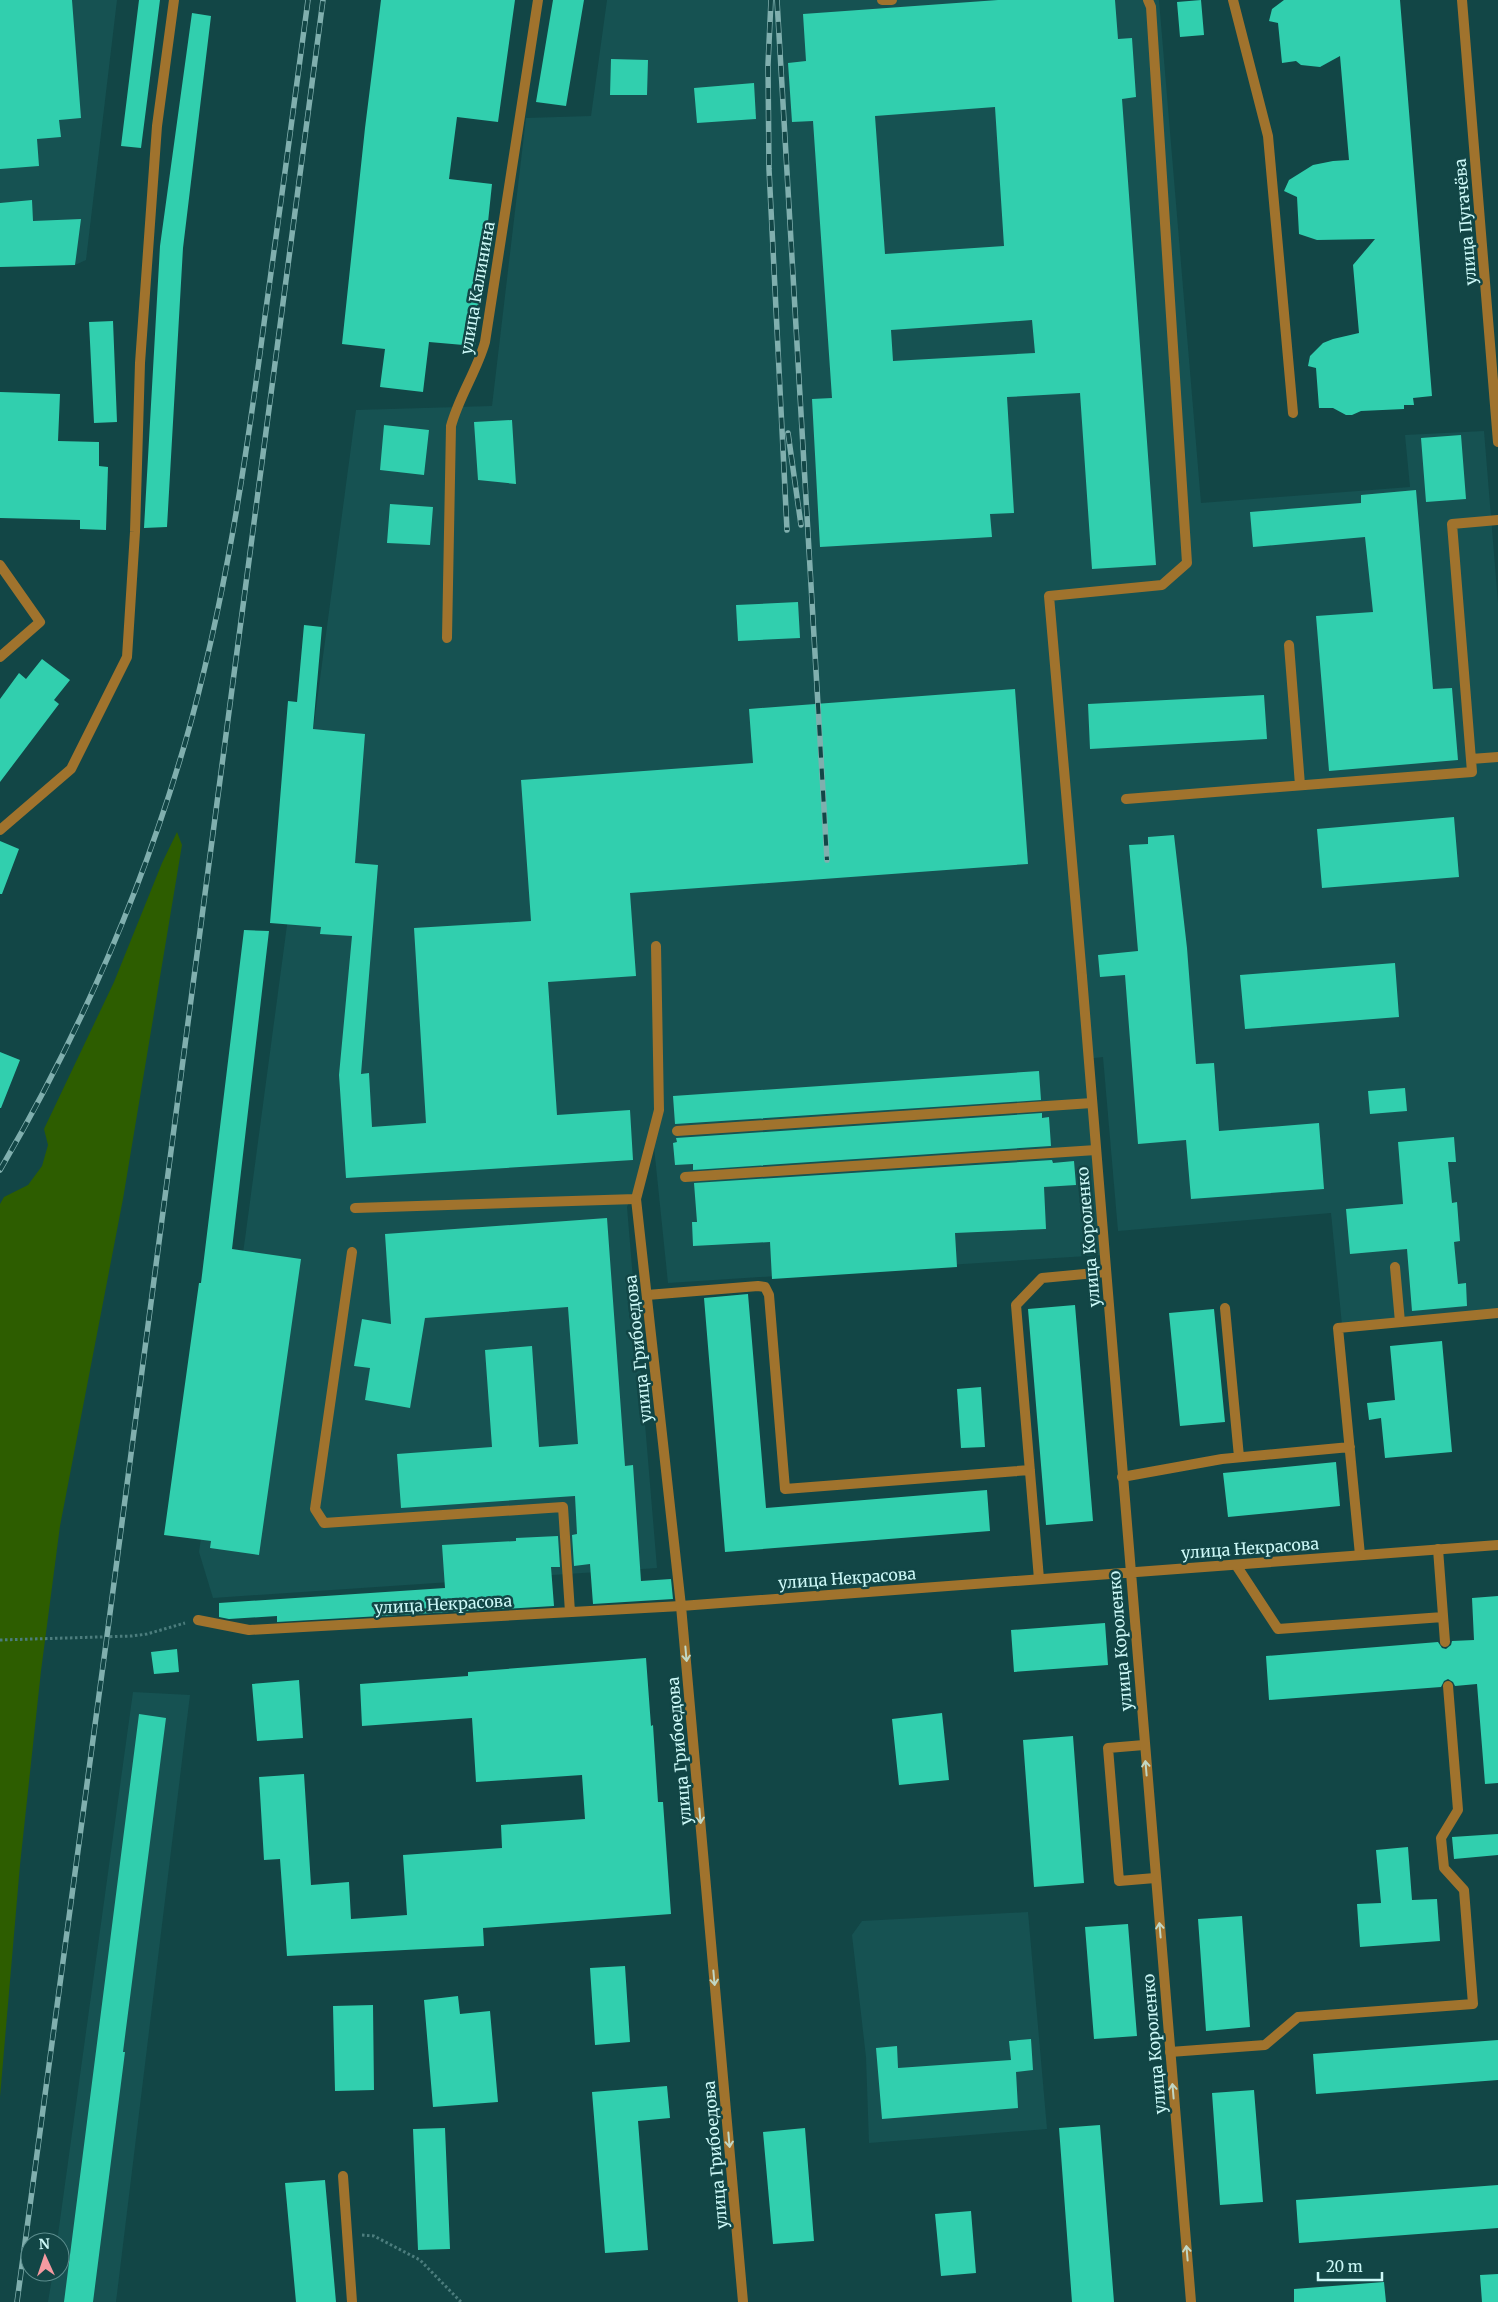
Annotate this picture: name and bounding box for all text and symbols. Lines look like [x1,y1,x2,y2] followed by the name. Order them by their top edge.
[1449,157,1481,286] street label: улица Пугачёва
[455,219,499,356] street label: улица Калинина
[1072,1166,1104,1308] street label: улица Короленко
[620,1274,656,1424] street label: улица Грибоедова
[1180,1533,1320,1563] street label: улица Некрасова
[777,1563,917,1593] street label: улица Некрасова
[1104,1570,1136,1712] street label: улица Короленко
[374,1590,513,1618] street label: улица Некрасова
[681,1646,690,1662] one-way arrow
[663,1676,695,1826] street label: улица Грибоедова
[1141,1760,1151,1776] one-way arrow
[695,1808,705,1824] one-way arrow
[1155,1922,1165,1938] one-way arrow
[710,1970,719,1986] one-way arrow
[1138,1973,1170,2115] street label: улица Короленко
[699,2080,731,2230] street label: улица Грибоедова
[1169,2084,1178,2100] one-way arrow
[724,2132,734,2148] one-way arrow
[20,2232,70,2282] north arrow
[38,2235,50,2253] text: N
[1182,2246,1192,2262] one-way arrow
[1318,2250,1382,2282] scale bar
[1326,2257,1363,2276] text: 20 m

